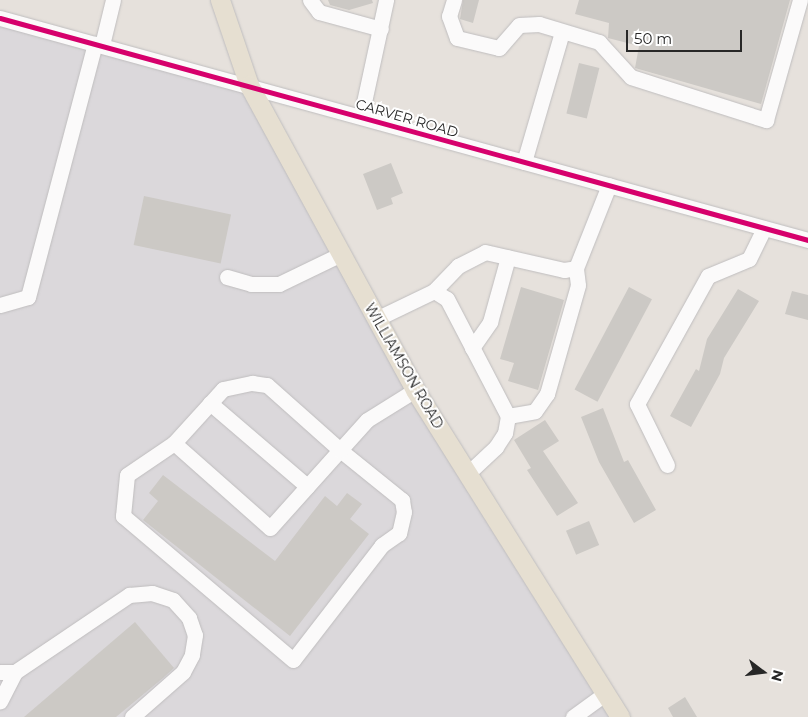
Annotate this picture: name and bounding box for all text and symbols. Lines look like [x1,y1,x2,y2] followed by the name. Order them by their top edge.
[628,20,744,52] scale bar
[634,29,672,48] text: 50 m
[354,95,460,141] street label: CARVER ROAD
[361,300,447,432] street label: WILLIAMSON ROAD
[738,647,788,697] north arrow
[767,668,788,684] text: N

